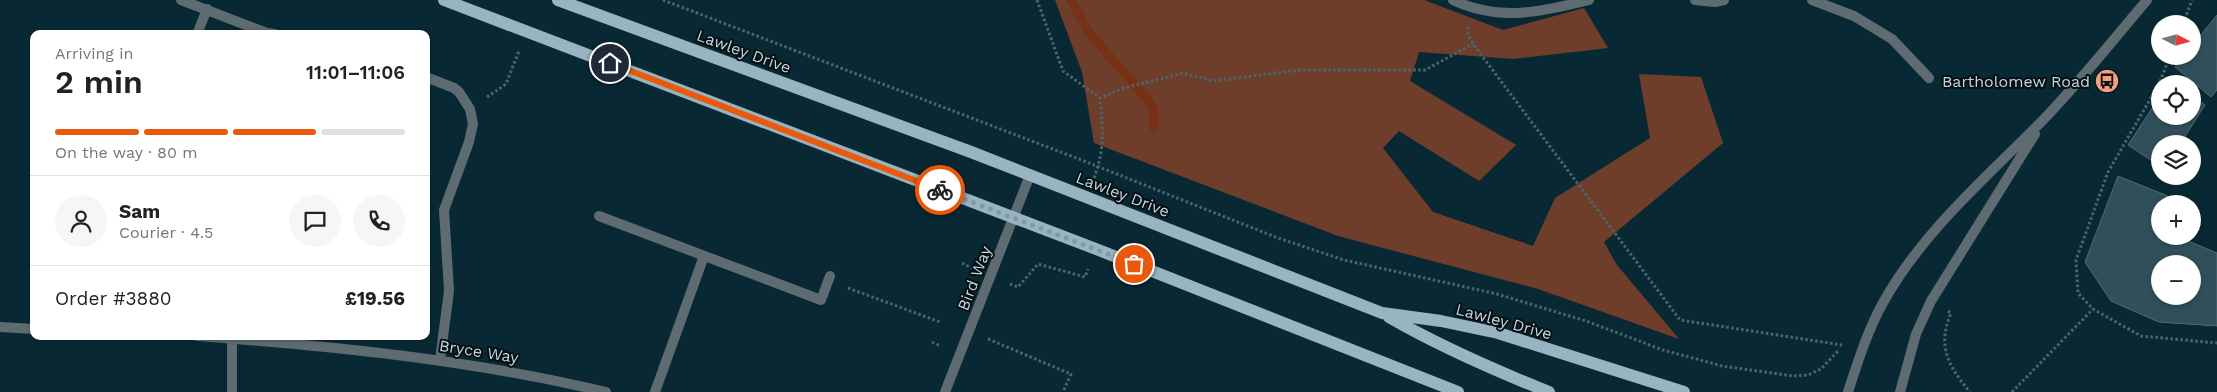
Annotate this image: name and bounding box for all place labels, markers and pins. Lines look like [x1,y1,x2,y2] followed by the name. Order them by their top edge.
[589,42,631,84] pin
[2094,68,2120,94] bus stop icon: Bartholomew Road
[1942,72,2090,91] place label: Bartholomew Road
[1113,243,1155,285] pin

